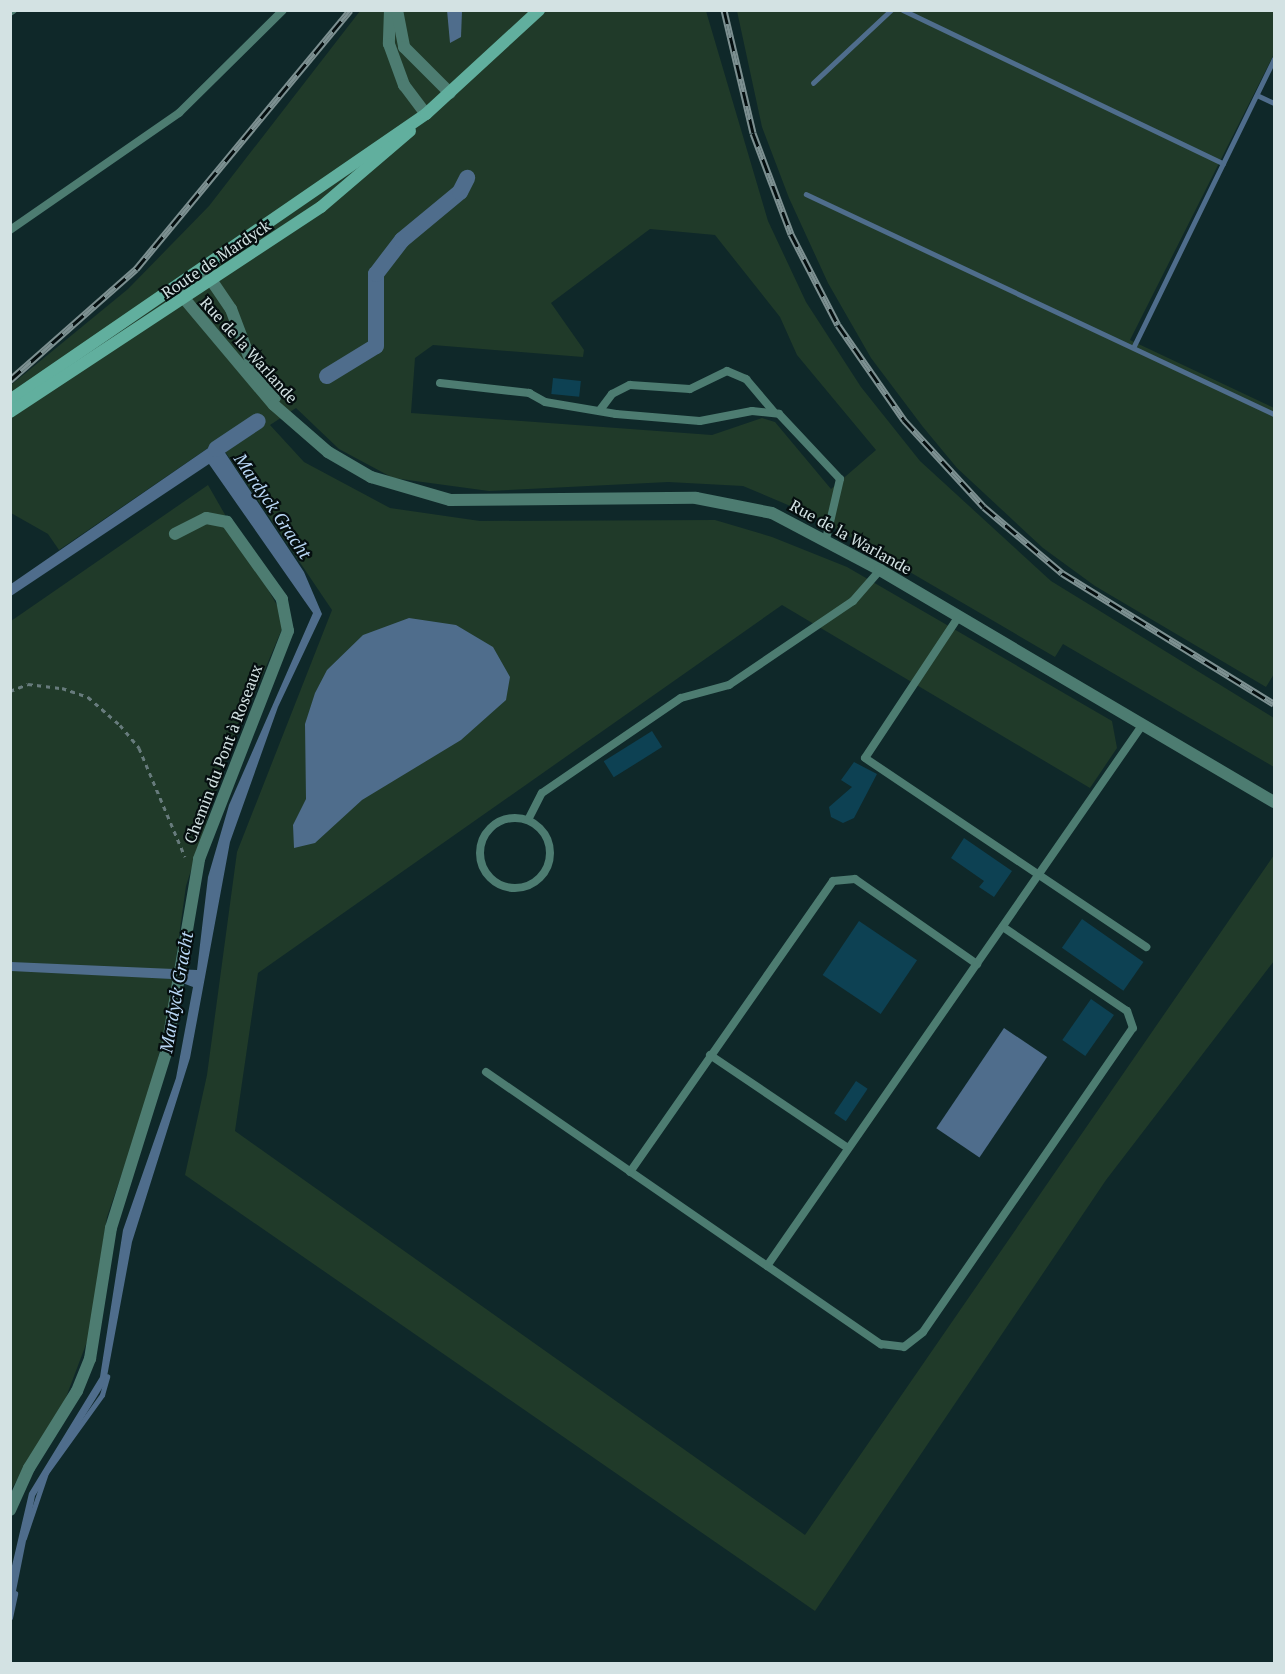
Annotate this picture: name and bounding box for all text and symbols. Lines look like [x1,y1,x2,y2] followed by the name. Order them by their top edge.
[158,216,274,302] street label: Route de Mardyck
[196,293,302,407] street label: Rue de la Warlande
[230,449,316,563] water label: Mardyck Gracht
[787,496,915,578] street label: Rue de la Warlande
[180,662,266,846] street label: Chemin du Pont à Roseaux
[155,930,197,1054] water label: Mardyck Gracht

